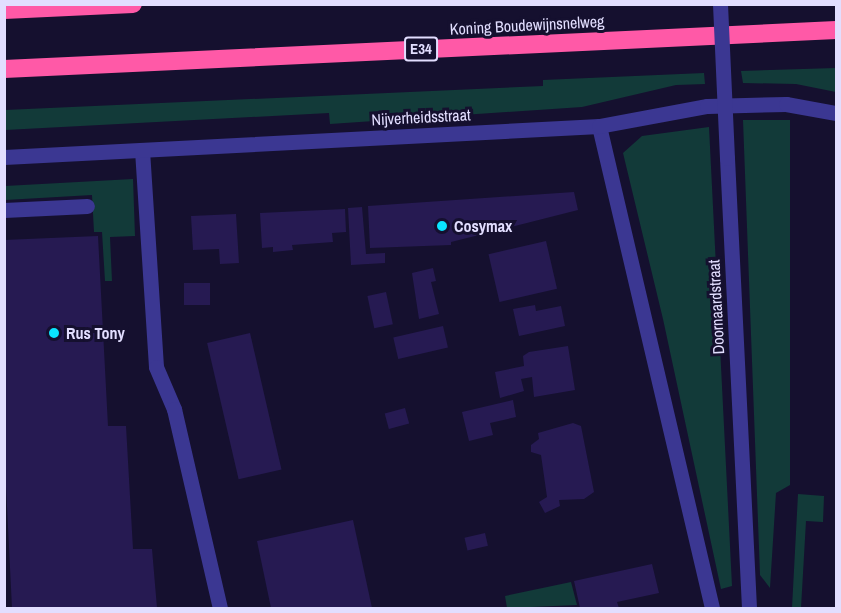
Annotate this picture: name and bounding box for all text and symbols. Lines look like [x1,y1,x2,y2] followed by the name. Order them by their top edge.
[449,11,605,39] street label: Koning Boudewijnsnelweg
[403,37,439,61] road number: E34
[371,105,471,129] street label: Nijverheidsstraat
[454,216,512,236] place label: Cosymax
[435,219,449,233] marker: Cosymax
[704,259,728,355] street label: Doornaardstraat
[66,323,125,343] place label: Rus Tony
[47,326,61,340] marker: Rus Tony

